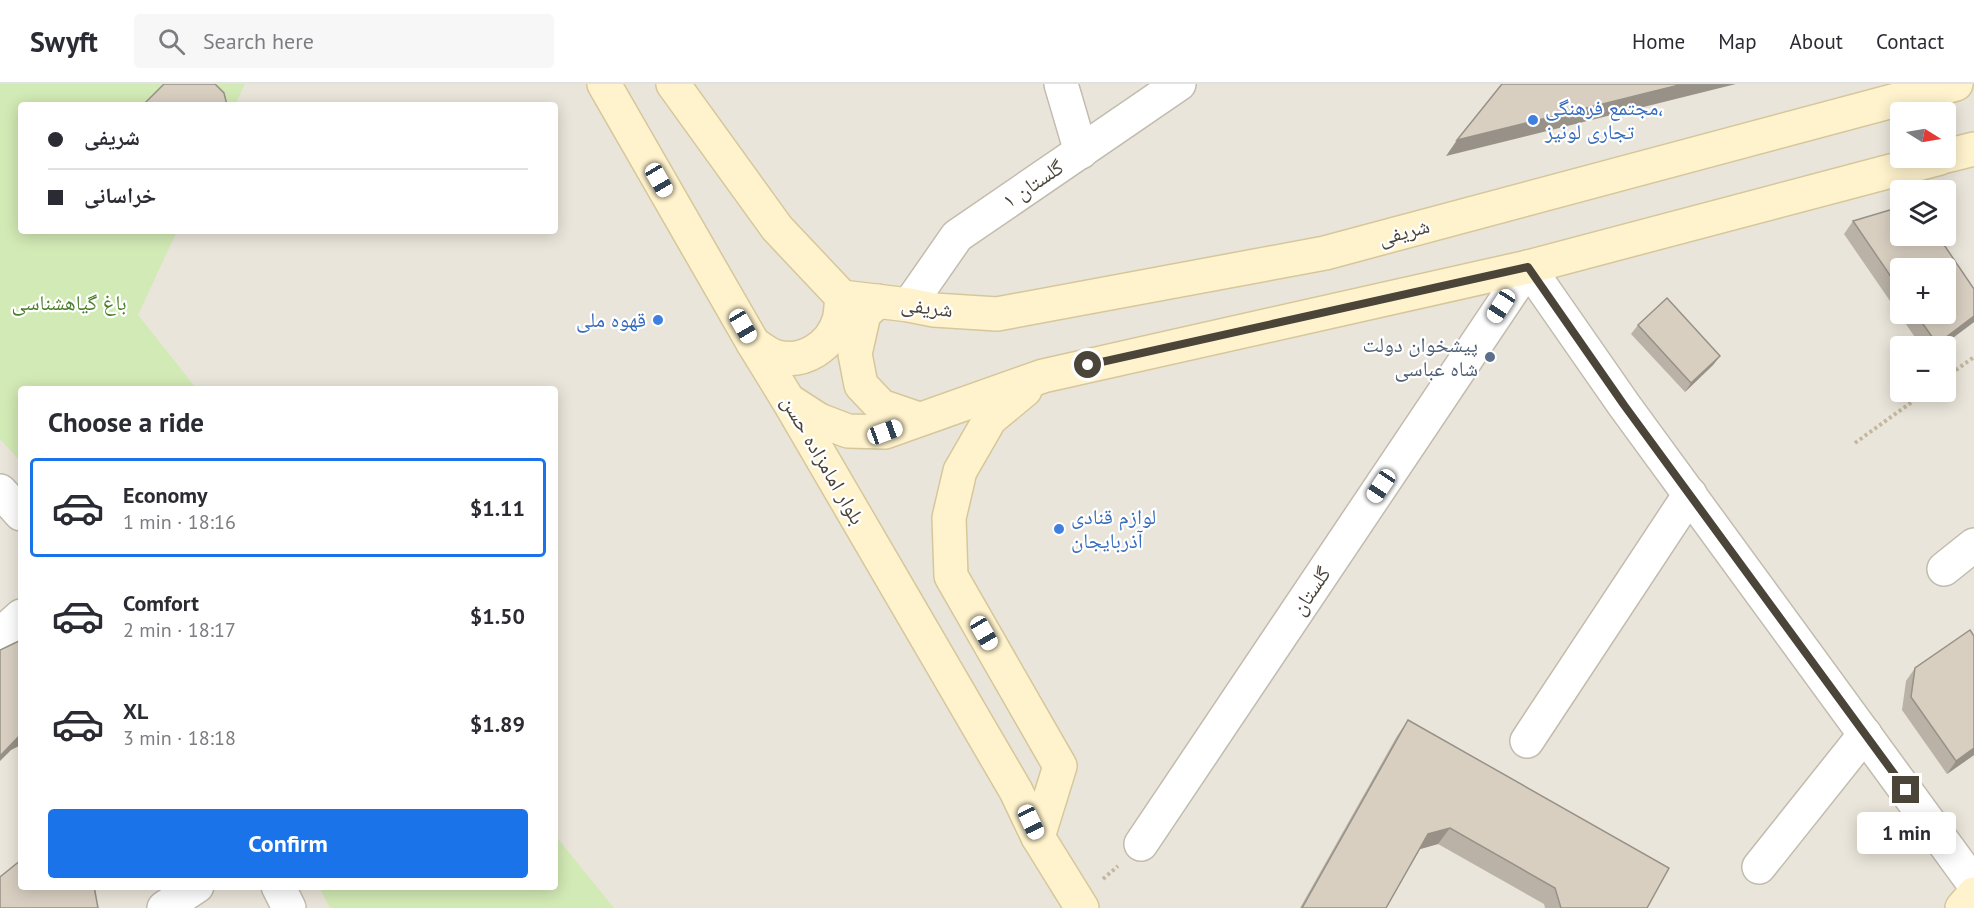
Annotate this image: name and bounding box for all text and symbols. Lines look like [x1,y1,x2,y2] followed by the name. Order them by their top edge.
[134,14,554,68] search box
[30,23,98,60] text: Swyft
[155,25,188,58] icon: search
[203,27,314,55] text: Search here
[1632,28,1685,55] text: Home
[1718,28,1757,55] text: Map
[1790,28,1843,55] text: About
[1876,28,1944,55] text: Contact
[1544,94,1663,145] place label: مجتمع فرهنگی، تجاری لونیز
[1890,102,1956,168] north arrow
[1890,102,1956,402] map controls
[1526,113,1540,127] marker: مجتمع فرهنگی، تجاری لونیز
[84,123,140,151] text: شریفی
[997,153,1069,214] street label: گلستان ۱
[642,160,676,200] car
[1890,180,1956,246] button: layers
[84,181,156,209] text: خراسانی
[1375,212,1433,251] street label: شریفی
[1890,258,1956,324] button: +
[1484,286,1518,326] car
[11,289,127,316] park label: باغ گیاهشناسی
[900,290,955,323] street label: شریفی
[576,306,646,333] place label: قهوه ملی
[726,306,760,346] car
[651,313,665,327] marker: قهوه ملی
[1362,331,1478,382] place label: پیشخوان دولت شاه عباسی
[1890,336,1956,402] button: −
[1483,350,1497,364] marker: پیشخوان دولت شاه عباسی
[1074,351,1101,378] route start
[776,390,871,529] street label: بلوار امامزاده حسن
[48,405,204,439] text: Choose a ride
[865,417,905,447] car
[1363,466,1399,506] car
[51,481,105,535] icon: car
[123,481,207,509] text: Economy
[470,494,525,522] text: $1.11
[1071,503,1156,554] place label: لوازم قنادی آذربایجان
[123,509,236,535] text: 1 min · 18:16
[1052,522,1066,536] marker: لوازم قنادی آذربایجان
[1285,561,1337,620] street label: گلستان
[51,589,105,643] icon: car
[123,589,199,617] text: Comfort
[470,602,525,630] text: $1.50
[967,613,1001,653] car
[123,617,236,643] text: 2 min · 18:17
[51,697,105,751] icon: car
[123,697,148,725] text: XL
[470,710,525,738] text: $1.89
[123,725,236,751] text: 3 min · 18:18
[1892,776,1919,803] route end
[1015,802,1047,842] car
[48,809,528,878] button: Confirm
[1856,811,1956,853] callout: 1 min
[1882,820,1931,846] text: 1 min

